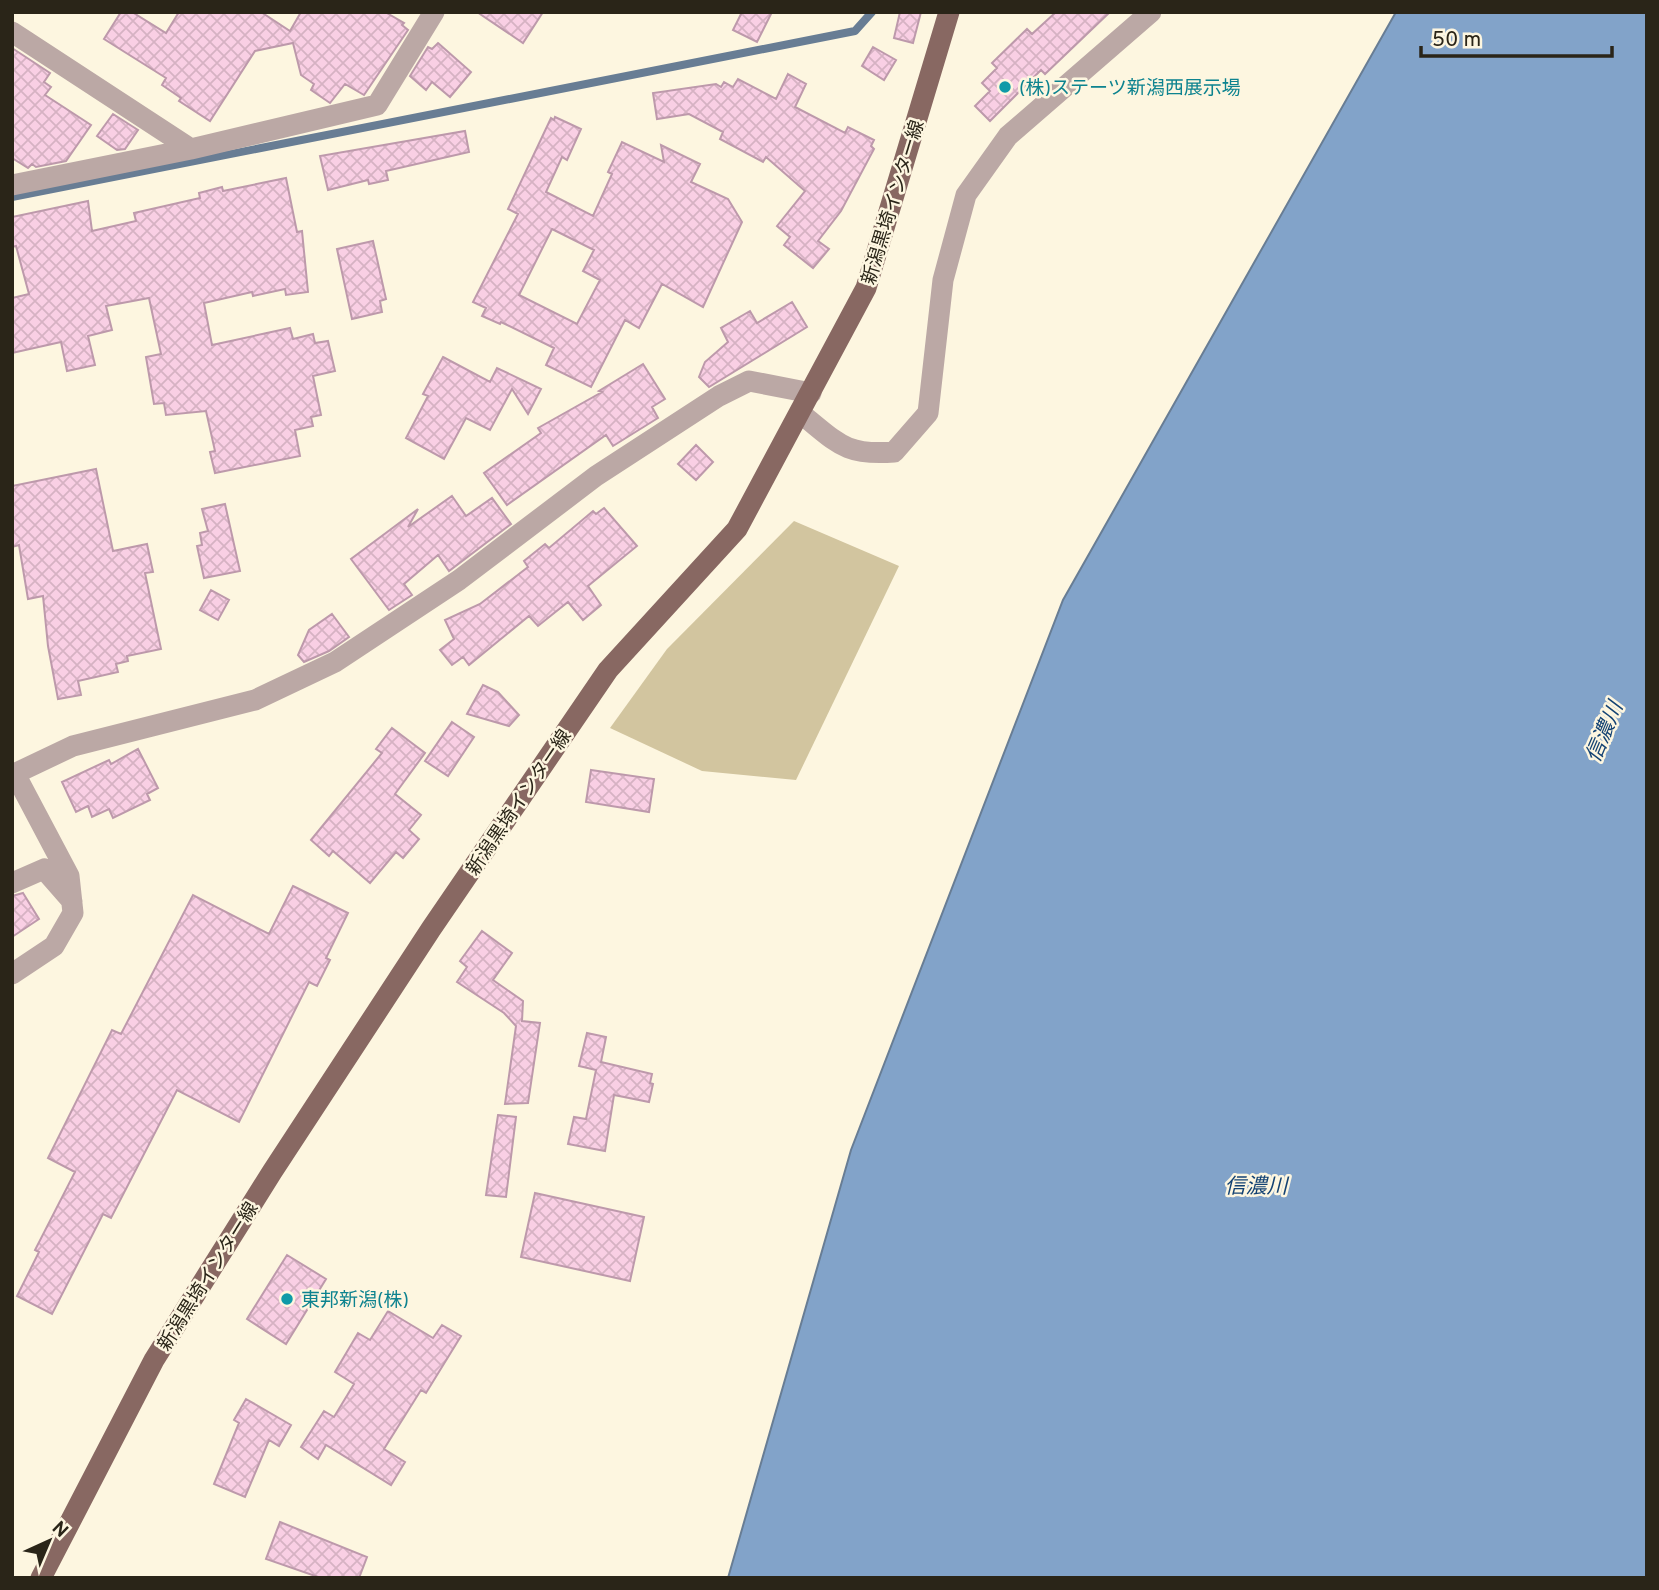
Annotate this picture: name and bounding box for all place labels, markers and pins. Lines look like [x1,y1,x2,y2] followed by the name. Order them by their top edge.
[1019,77,1241,101] place label: (株)ステーツ新潟西展示場
[997,79,1013,95] marker: (株)ステーツ新潟西展示場
[301,1289,409,1313] place label: 東邦新潟(株)
[279,1291,295,1307] marker: 東邦新潟(株)

